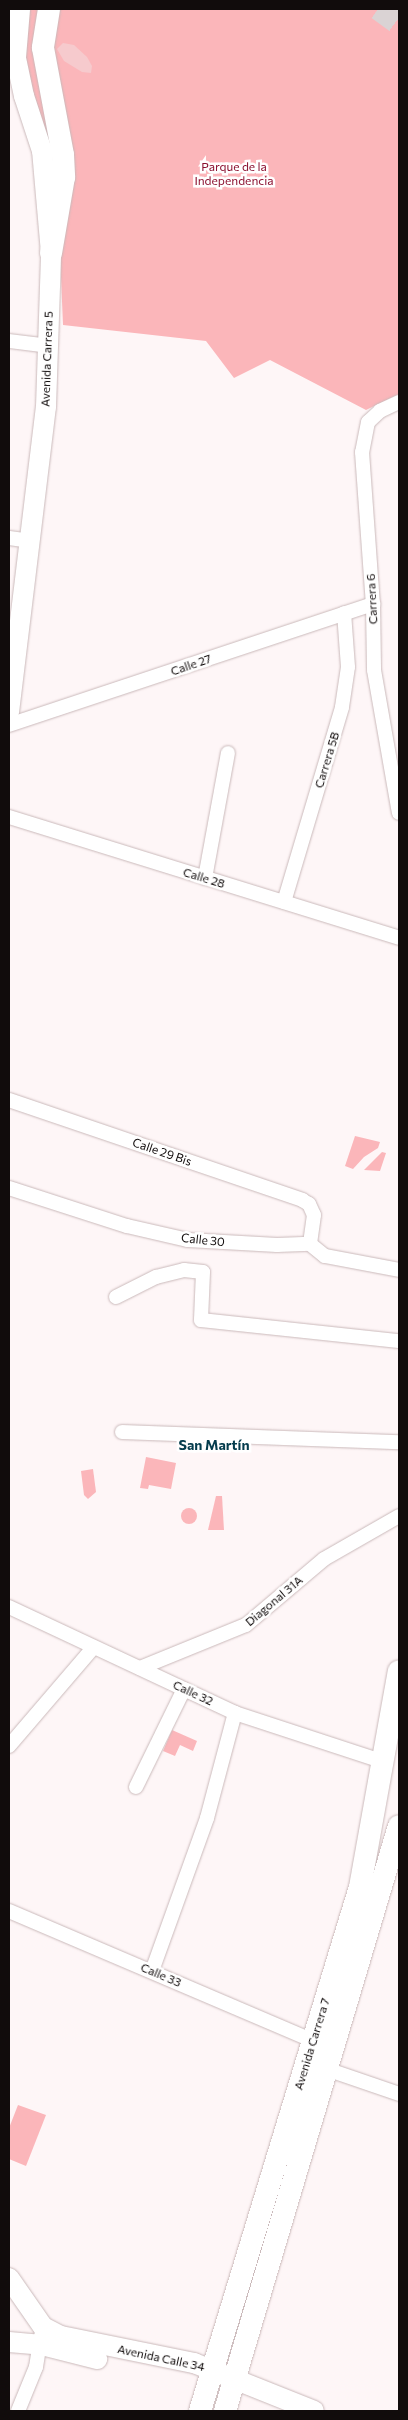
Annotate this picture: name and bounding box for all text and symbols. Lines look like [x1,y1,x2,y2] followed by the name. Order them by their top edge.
[194,160,274,188] park label: Parque de la Independencia
[38,311,56,407] street label: Avenida Carrera 5
[363,573,381,625] street label: Carrera 6
[169,651,213,679] street label: Calle 27
[312,730,342,790] street label: Carrera 5B
[181,865,227,891] street label: Calle 28
[130,1135,194,1169] street label: Calle 29 Bis
[180,1231,226,1249] street label: Calle 30
[179,1437,249,1453] district label: San Martín
[242,1573,306,1629] street label: Diagonal 31A
[171,1677,215,1709] street label: Calle 32
[138,1960,184,1990] street label: Calle 33
[291,1996,333,2092] street label: Avenida Carrera 7
[116,2342,206,2374] street label: Avenida Calle 34

